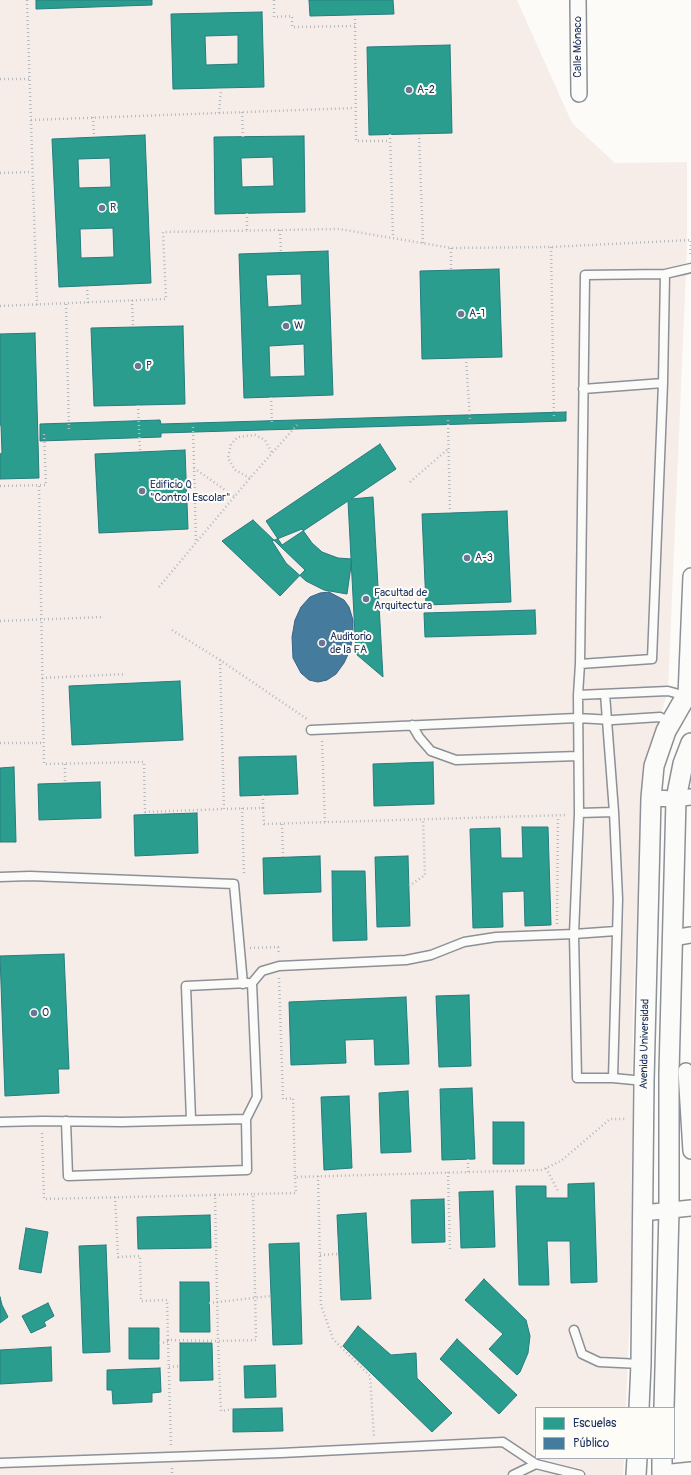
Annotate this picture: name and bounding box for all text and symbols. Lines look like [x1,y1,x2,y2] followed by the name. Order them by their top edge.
[571,16,585,78] street label: Calle Mónaco
[417,83,435,97] place label: A-2
[404,85,414,95] marker: A-2
[110,201,116,215] place label: R
[97,203,107,213] marker: R
[469,307,485,321] place label: A-1
[456,309,466,319] marker: A-1
[294,319,303,333] place label: W
[281,321,291,331] marker: W
[146,359,152,373] place label: P
[133,361,143,371] marker: P
[150,478,230,504] place label: Edificio Q "Control Escolar"
[137,486,147,496] marker: Edificio Q "Control Escolar"
[475,551,493,565] place label: A-3
[462,553,472,563] marker: A-3
[374,586,432,612] place label: Facultad de Arquitectura
[361,594,371,604] marker: Facultad de Arquitectura
[330,630,372,656] place label: Auditorio de la FA
[317,638,327,648] marker: Auditorio de la FA
[638,999,652,1089] street label: Avenida Universidad
[42,1006,49,1020] place label: O
[29,1008,39,1018] marker: O
[535,1407,675,1459] legend
[573,1416,616,1431] text: Escuelas
[573,1436,609,1451] text: Público

